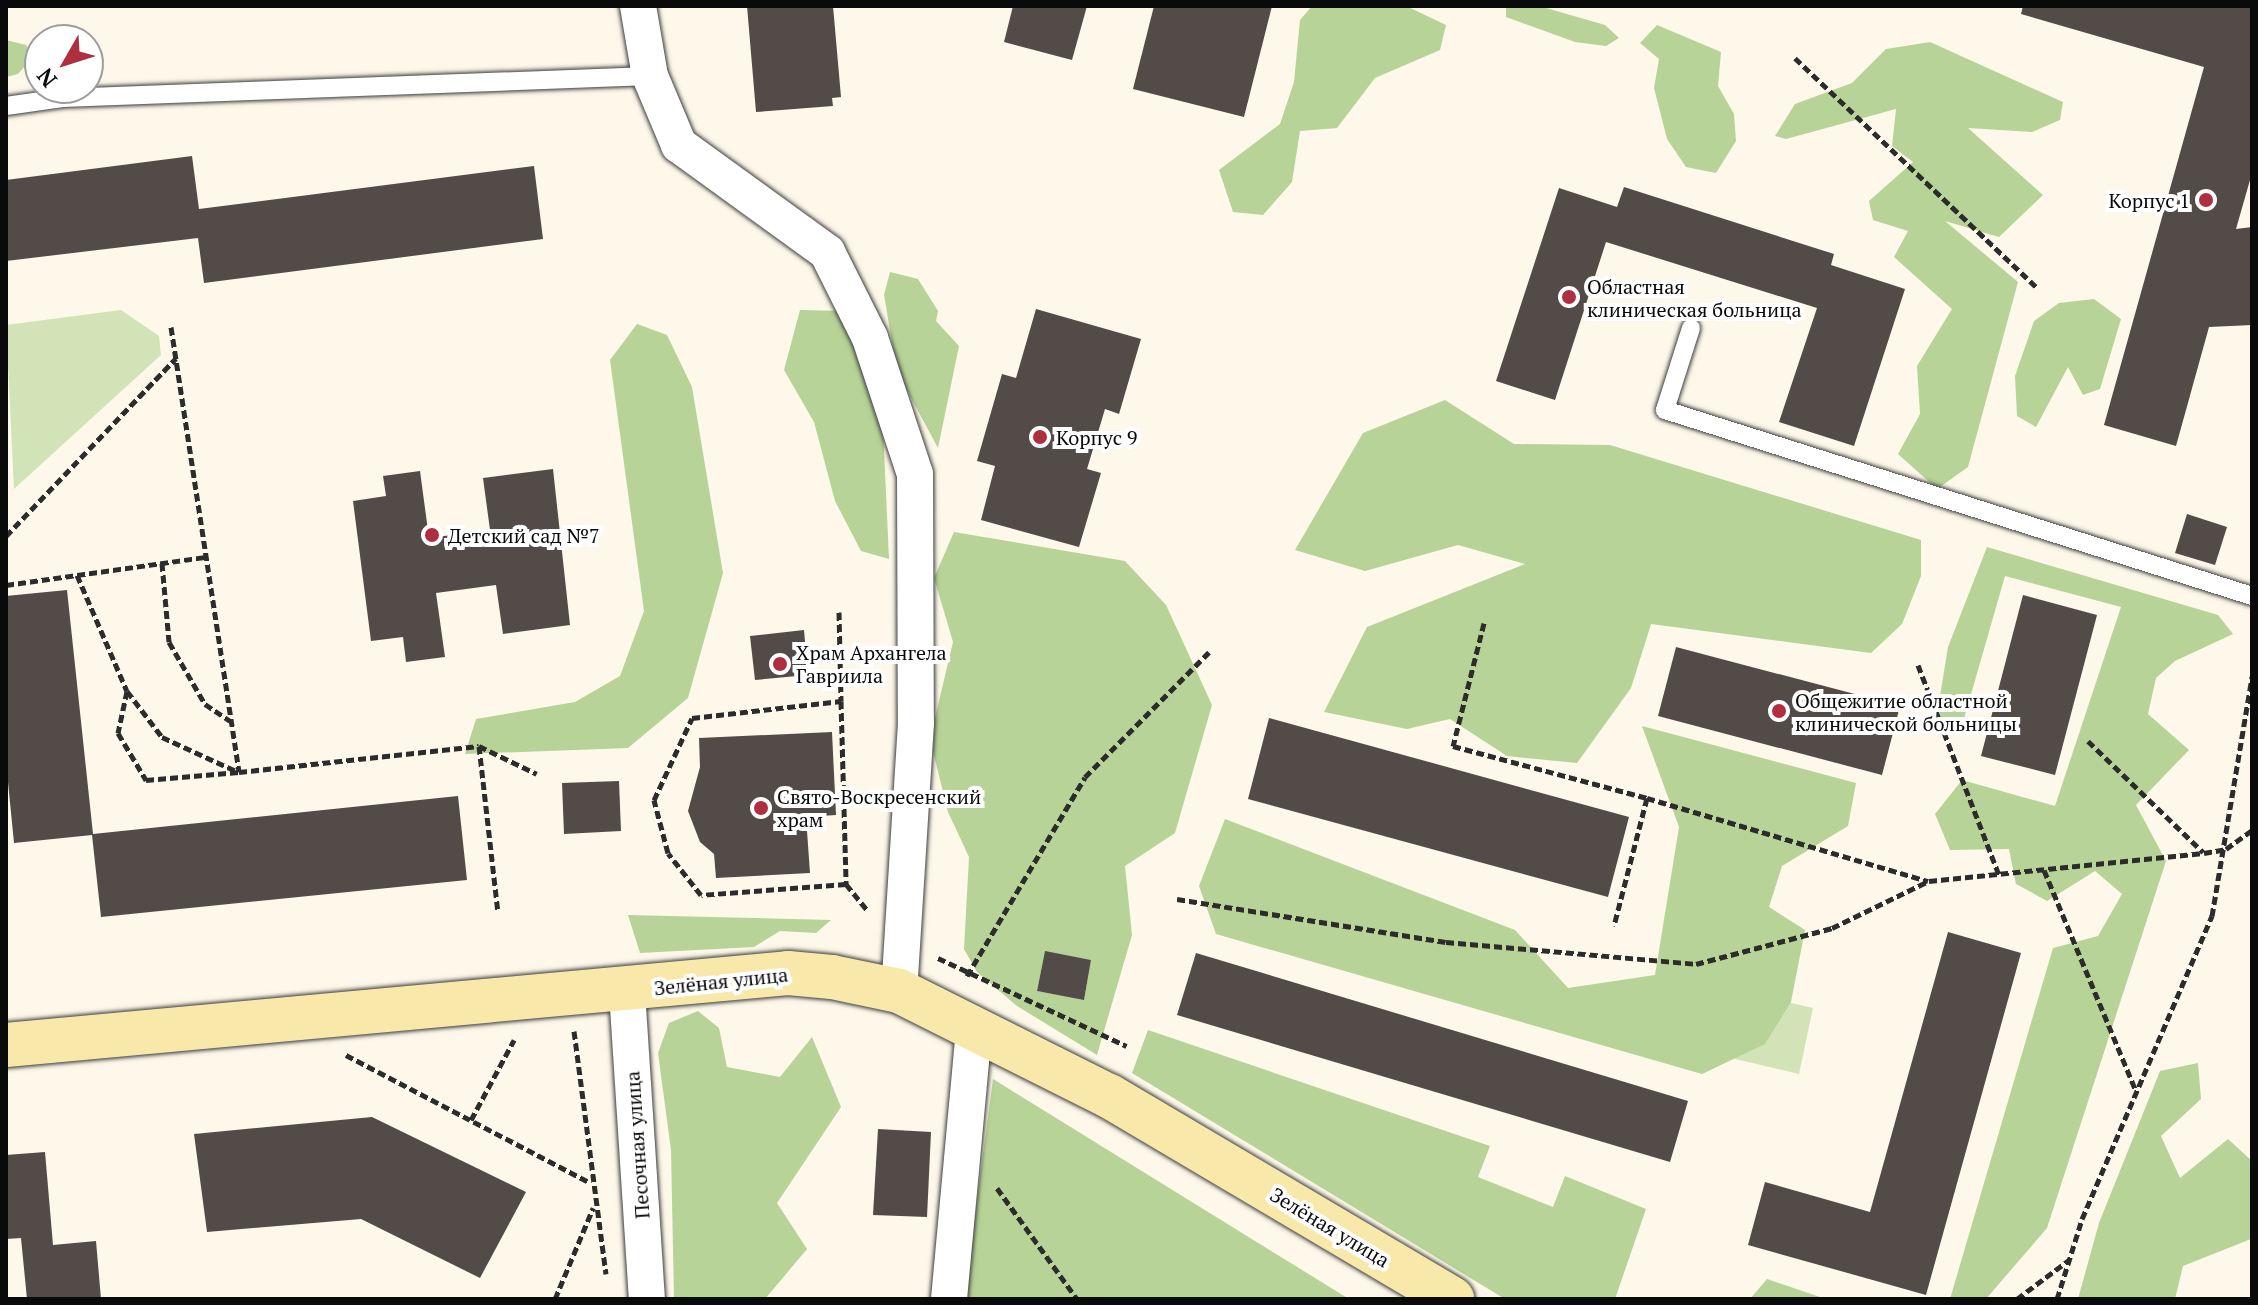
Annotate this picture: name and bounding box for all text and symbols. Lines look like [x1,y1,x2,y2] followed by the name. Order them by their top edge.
[24,24,104,104] north arrow
[30,63,63,94] text: N
[2109,188,2190,212] place label: Корпус 1
[2197,191,2215,209] marker: Корпус 1
[1587,274,1802,321] place label: Областная клиническая больница
[1558,286,1580,308] marker: Областная клиническая больница
[1056,425,1137,449] place label: Корпус 9
[1031,428,1049,446] marker: Корпус 9
[448,523,600,547] place label: Детский сад №7
[423,526,441,544] marker: Детский сад №7
[796,640,947,687] place label: Храм Архангела Гавриила
[771,655,789,673] marker: Храм Архангела Гавриила
[1795,688,2017,735] place label: Общежитие областной клинической больницы
[1770,702,1788,720] marker: Общежитие областной клинической больницы
[777,784,981,831] place label: Свято-Воскресенский храм
[752,799,770,817] marker: Свято-Воскресенский храм
[653,962,789,1000] street label: Зелёная улица
[620,1070,654,1220] street label: Песочная улица
[1266,1182,1394,1272] street label: Зелёная улица

